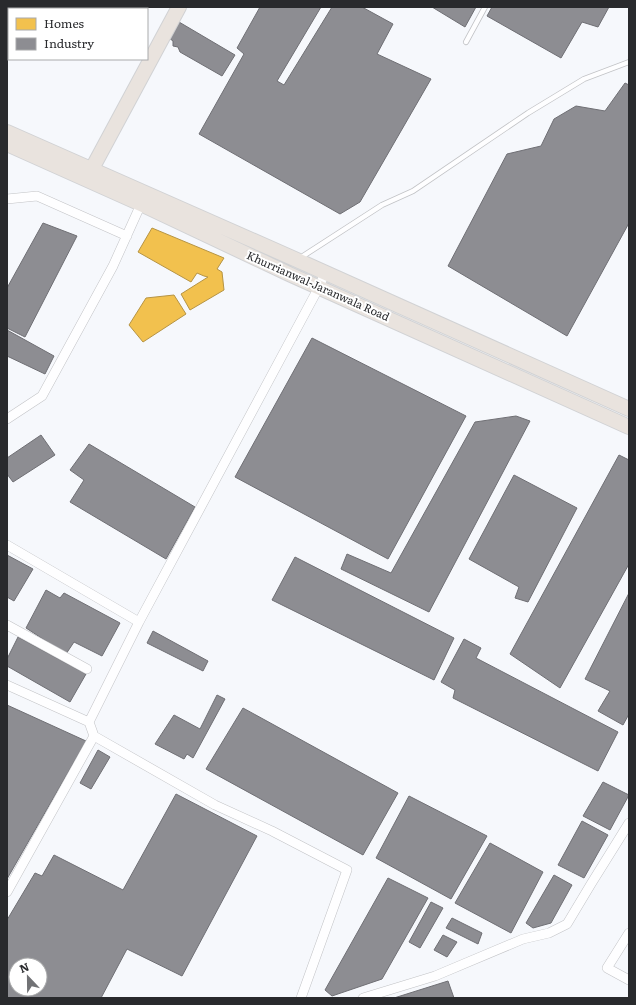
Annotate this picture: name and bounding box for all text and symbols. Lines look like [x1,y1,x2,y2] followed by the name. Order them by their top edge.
[8,8,148,60] legend
[44,14,84,32] text: Homes
[44,34,94,52] text: Industry
[244,246,393,324] street label: Khurrianwal-Jaranwala Road
[8,957,48,997] north arrow
[17,958,31,976] text: N

